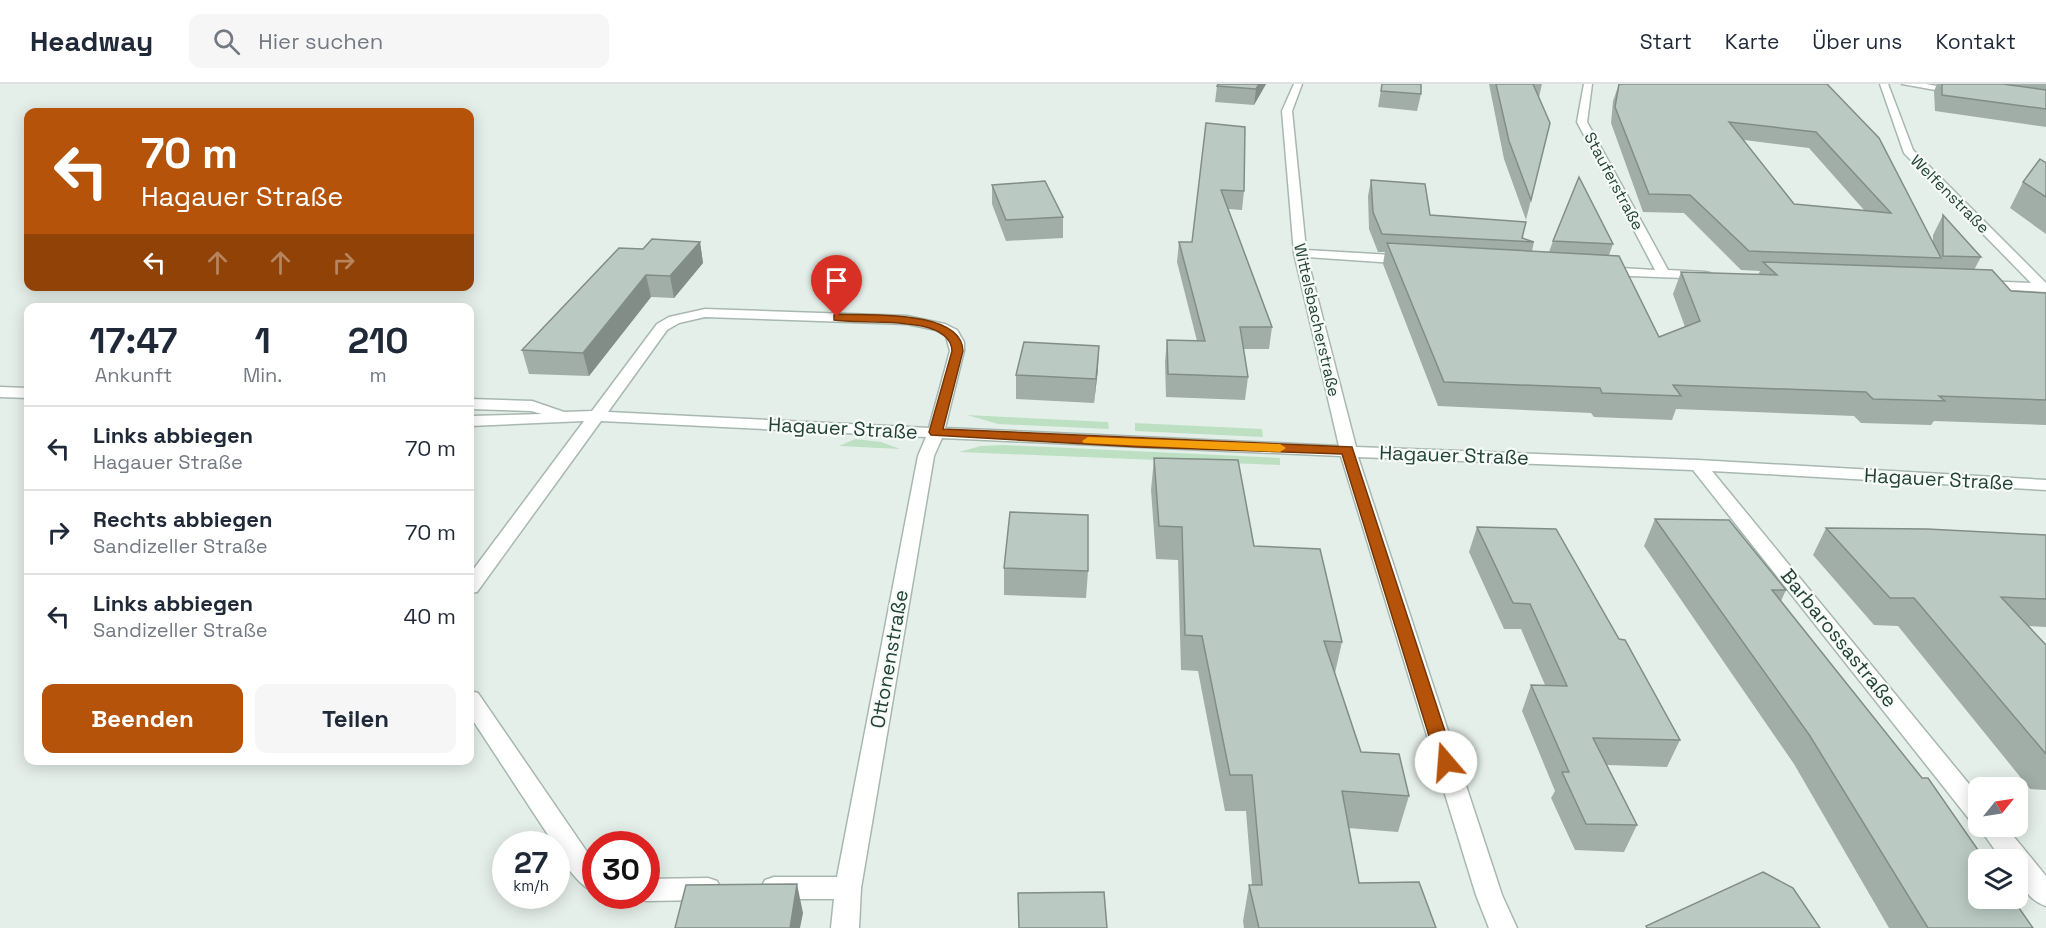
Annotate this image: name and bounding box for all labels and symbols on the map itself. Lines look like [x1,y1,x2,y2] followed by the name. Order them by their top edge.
[1579,128,1649,234] street label: Stauferstraße
[1906,150,1994,238] street label: Welfenstraße
[1289,241,1345,399] street label: Wittelsbacherstraße
[811,255,862,317] pin
[768,411,918,445] street label: Hagauer Straße
[1379,439,1529,471] street label: Hagauer Straße
[1864,462,2014,496] street label: Hagauer Straße
[1775,563,1903,713] street label: Barbarossastraße
[864,588,914,730] street label: Ottonenstraße
[1414,730,1478,794] position arrow
[1968,777,2028,837] north arrow
[582,831,660,909] speed limit sign: 30

